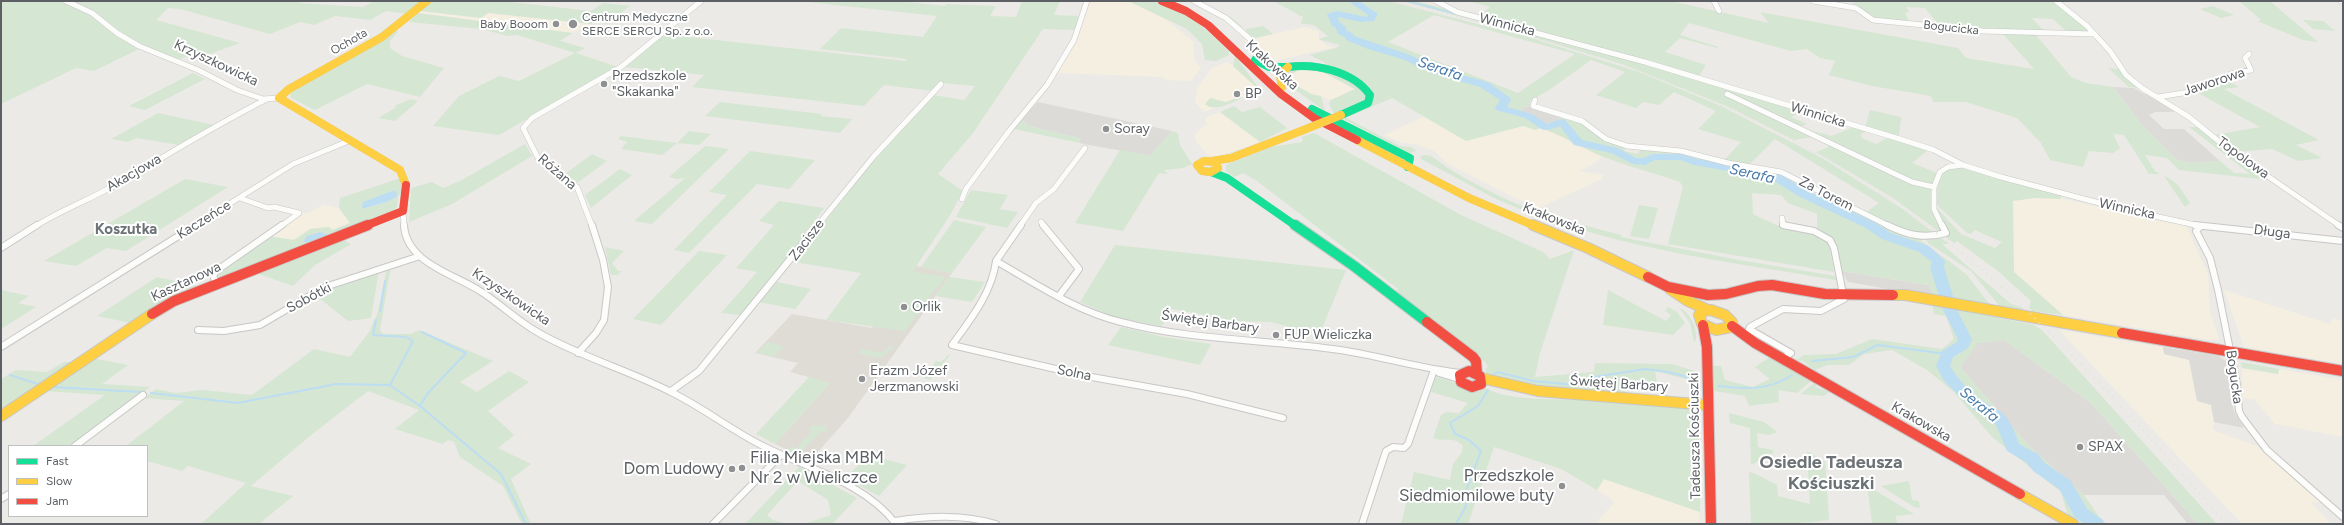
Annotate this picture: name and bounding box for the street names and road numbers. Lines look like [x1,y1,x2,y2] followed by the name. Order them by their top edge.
[1477,10,1537,40] street label: Winnicka
[1923,18,1979,38] street label: Bogucicka
[328,26,370,58] street label: Ochota
[171,36,261,90] street label: Krzyszkowicka
[1242,36,1302,94] street label: Krakowska
[2181,64,2247,100] street label: Jaworowa
[1788,99,1848,131] street label: Winnicka
[2214,133,2272,183] street label: Topolowa
[104,151,164,195] street label: Akacjowa
[534,151,580,193] street label: Różana
[1796,173,1856,215] street label: Za Torem
[2097,195,2157,223] street label: Winnicka
[174,197,234,243] street label: Kaczeńce
[1520,199,1588,239] street label: Krakowska
[786,216,828,264] street label: Zacisze
[2253,221,2291,243] street label: Długa
[148,259,224,305] street label: Kasztanowa
[469,265,553,329] street label: Krzyszkowicka
[284,279,334,317] street label: Sobótki
[1160,307,1260,337] street label: Świętej Barbary
[2222,349,2246,405] street label: Bogucka
[1055,361,1093,385] street label: Solna
[1569,372,1669,396] street label: Świętej Barbary
[1685,372,1705,500] street label: Tadeusza Kościuszki
[1888,398,1954,446] street label: Krakowska

